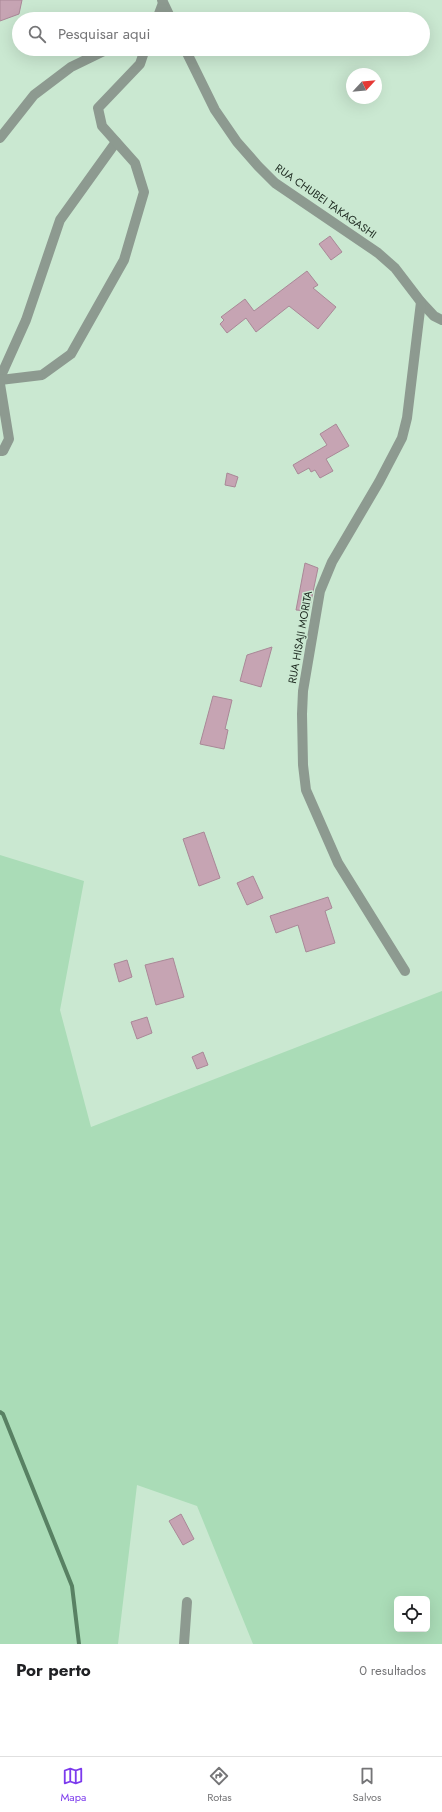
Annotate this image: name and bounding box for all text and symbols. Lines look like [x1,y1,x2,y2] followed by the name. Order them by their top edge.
[12,12,430,56] search box
[26,23,48,45] icon: search
[58,23,150,45] text: Pesquisar aqui
[346,68,382,104] north arrow
[272,160,380,242] street label: RUA CHUBEI TAKAGASHI
[284,589,316,685] street label: RUA HISAJI MORITA
[394,1596,430,1632] map controls
[394,1596,430,1632] button: locate
[16,1658,91,1682] text: Por perto
[359,1661,426,1680] text: 0 resultados
[60,1765,86,1805] tab: Mapa
[207,1765,232,1805] tab: Rotas
[353,1765,382,1805] tab: Salvos

